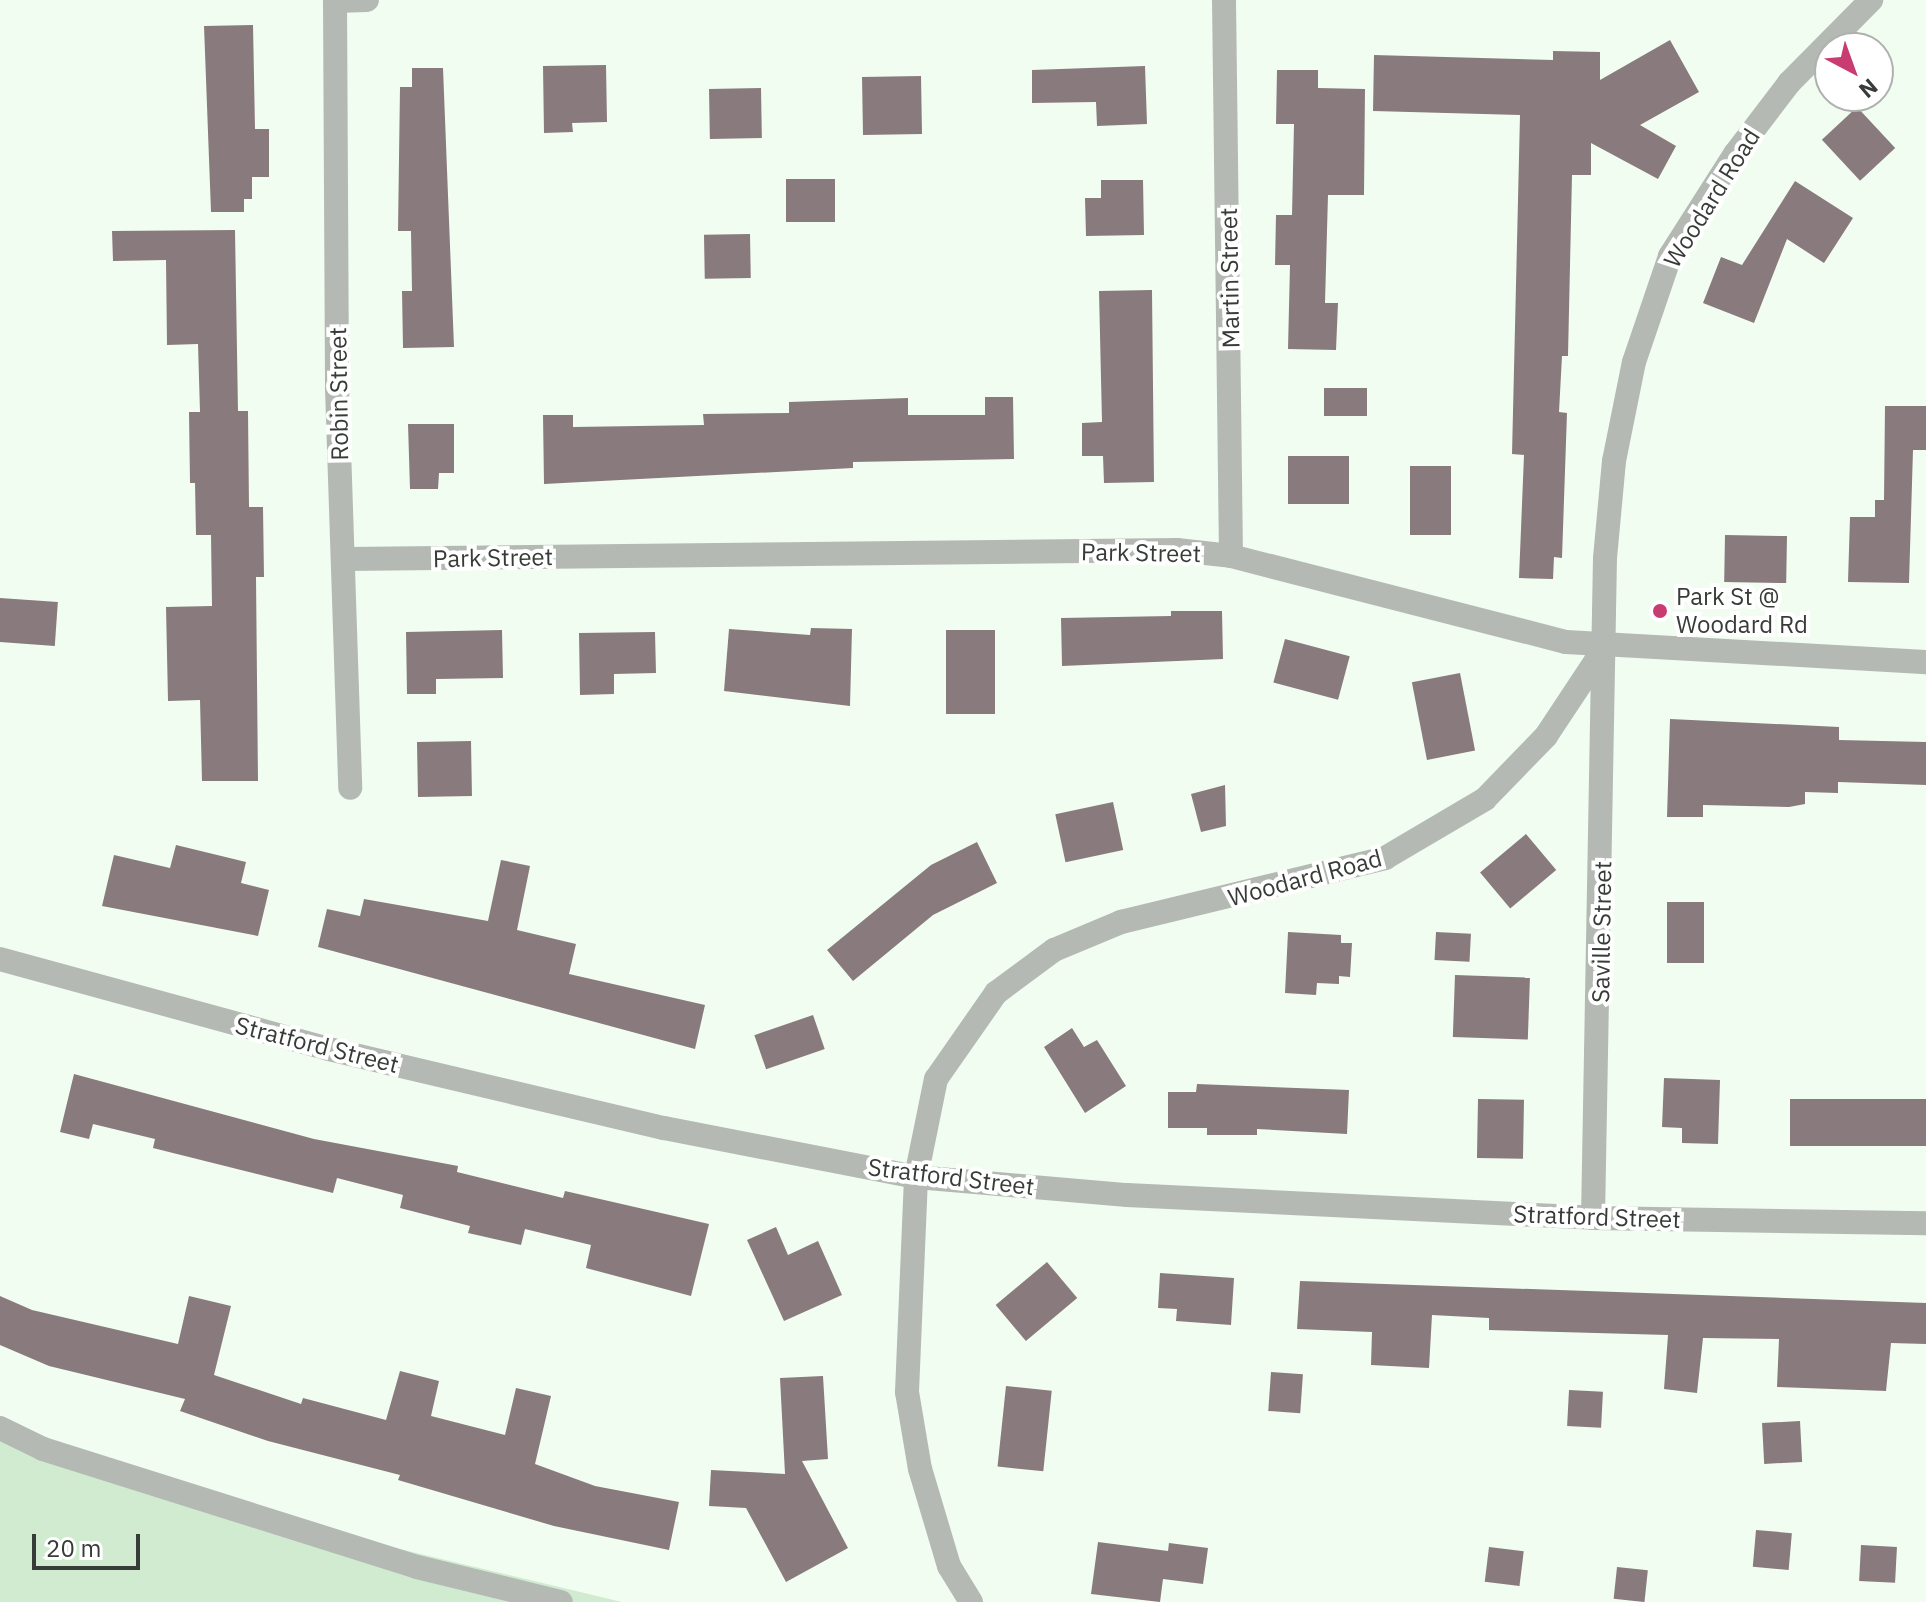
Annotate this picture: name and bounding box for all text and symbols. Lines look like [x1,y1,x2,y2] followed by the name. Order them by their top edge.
[1814,32,1894,112] north arrow
[1853,73,1884,105] text: N
[1658,123,1766,273] street label: Woodard Road
[1214,207,1246,349] street label: Martin Street
[323,327,355,461] street label: Robin Street
[1081,538,1201,568] street label: Park Street
[433,543,553,573] street label: Park Street
[1676,583,1808,639] place label: Park St @ Woodard Rd
[1651,602,1669,620] marker: Park St @ Woodard Rd
[1225,844,1385,912] street label: Woodard Road
[1586,861,1618,1003] street label: Saville Street
[232,1011,402,1079] street label: Stratford Street
[866,1153,1036,1201] street label: Stratford Street
[1513,1200,1681,1234] street label: Stratford Street
[36,1518,144,1568] scale bar
[46,1532,101,1564] text: 20 m

